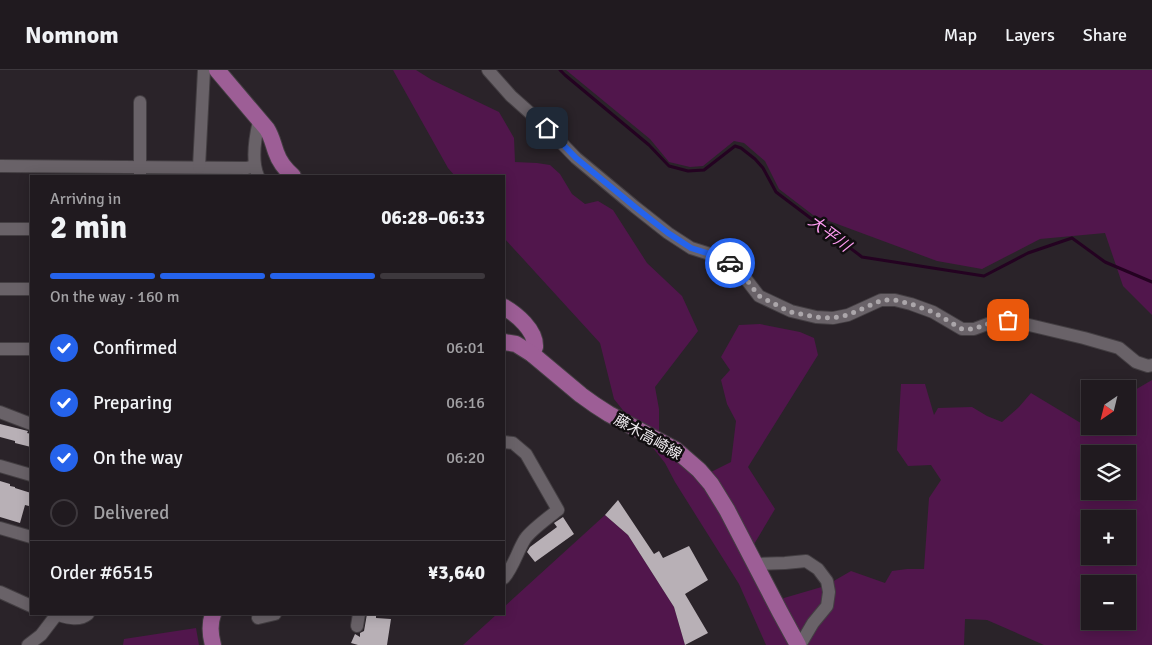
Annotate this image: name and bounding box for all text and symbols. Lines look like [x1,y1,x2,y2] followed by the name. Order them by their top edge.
[25,20,119,50] text: Nomnom
[944,24,977,46] text: Map
[1005,24,1055,46] text: Layers
[1083,24,1127,46] text: Share
[526,107,568,149] pin
[533,114,561,142] icon: home
[50,189,121,209] text: Arriving in
[381,206,485,230] text: 06:28–06:33
[50,208,127,247] text: 2 min
[804,211,856,257] water label: 大平川
[705,238,755,288] courier
[716,249,744,277] icon: car
[50,287,180,307] text: On the way · 160 m
[987,299,1029,341] pin
[994,306,1022,334] icon: bag
[50,334,78,362] icon: check
[93,336,177,360] text: Confirmed
[446,338,485,358] text: 06:01
[1081,380,1136,435] north arrow
[1081,380,1136,630] map controls
[50,389,78,417] icon: check
[93,391,172,415] text: Preparing
[446,393,485,413] text: 06:16
[611,410,685,464] street label: 藤木高崎線
[50,444,78,472] icon: check
[1081,445,1136,500] button: layers
[93,446,183,470] text: On the way
[446,448,485,468] text: 06:20
[93,501,169,525] text: Delivered
[1081,510,1136,565] button: +
[50,561,153,585] text: Order #6515
[428,561,485,585] text: ¥3,640
[1081,575,1136,630] button: −

